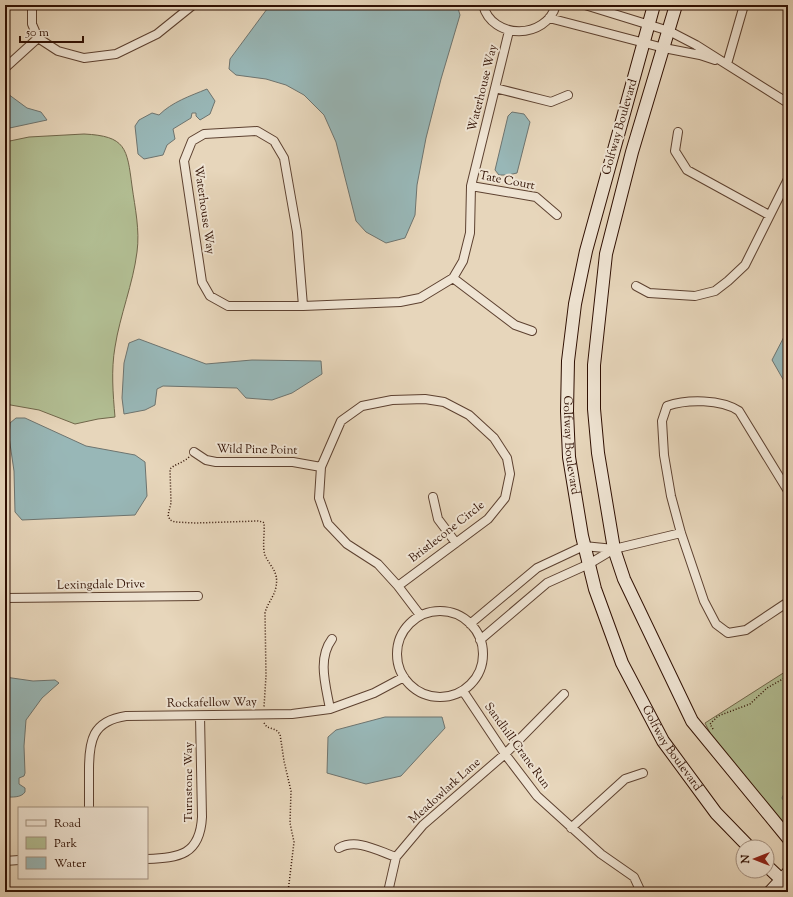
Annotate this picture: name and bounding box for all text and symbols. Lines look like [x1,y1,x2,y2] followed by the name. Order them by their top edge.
[20,18,83,44] scale bar
[25,24,49,42] text: 50 m
[463,42,503,134] street label: Waterhouse Way
[598,77,642,177] street label: Golfway Boulevard
[189,164,219,256] street label: Waterhouse Way
[478,167,536,195] street label: Tate Court
[558,395,584,496] street label: Golfway Boulevard
[216,440,298,460] street label: Wild Pine Point
[405,496,489,567] street label: Bristlecone Circle
[57,575,146,595] street label: Lexingdale Drive
[167,693,257,713] street label: Rockafellow Way
[479,699,555,793] street label: Sandhill Crane Run
[637,702,706,795] street label: Golfway Boulevard
[180,742,198,822] street label: Turnstone Way
[405,754,485,828] street label: Meadowlark Lane
[18,807,148,879] legend
[54,815,81,833] text: Road
[54,835,77,853] text: Park
[735,839,775,879] north arrow
[738,854,754,864] text: N
[54,855,87,873] text: Water

